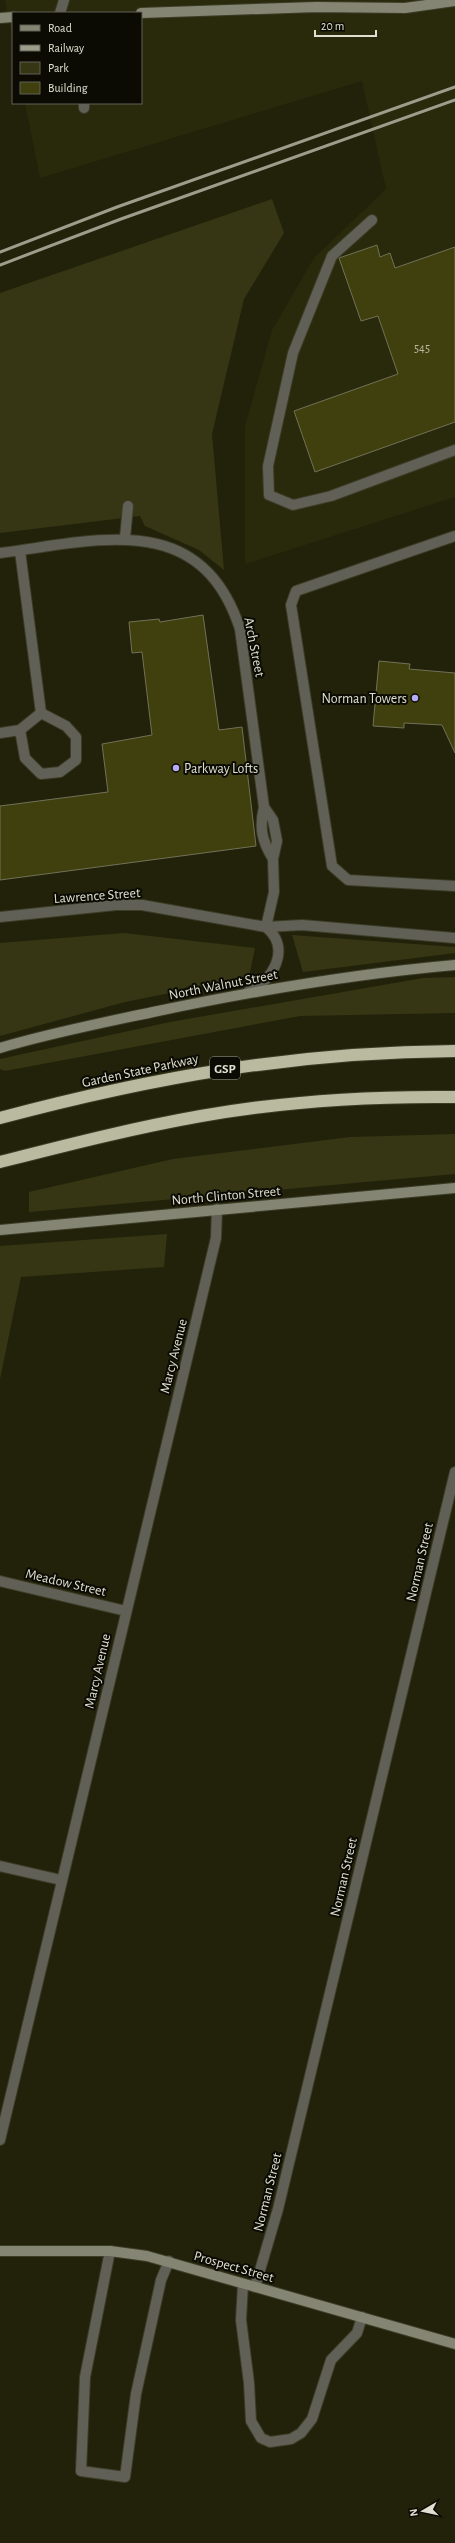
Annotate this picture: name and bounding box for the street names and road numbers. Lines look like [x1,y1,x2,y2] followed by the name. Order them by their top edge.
[241,616,267,679] street label: Arch Street
[53,886,141,906] street label: Lawrence Street
[168,967,279,1002] street label: North Walnut Street
[81,1052,200,1090] street label: Garden State Parkway
[210,1057,240,1079] road number: GSP
[171,1184,282,1208] street label: North Clinton Street
[158,1318,190,1395] street label: Marcy Avenue
[404,1521,436,1603] street label: Norman Street
[24,1567,108,1599] street label: Meadow Street
[83,1633,113,1710] street label: Marcy Avenue
[328,1836,360,1918] street label: Norman Street
[251,2151,285,2233] street label: Norman Street
[192,2249,276,2285] street label: Prospect Street

